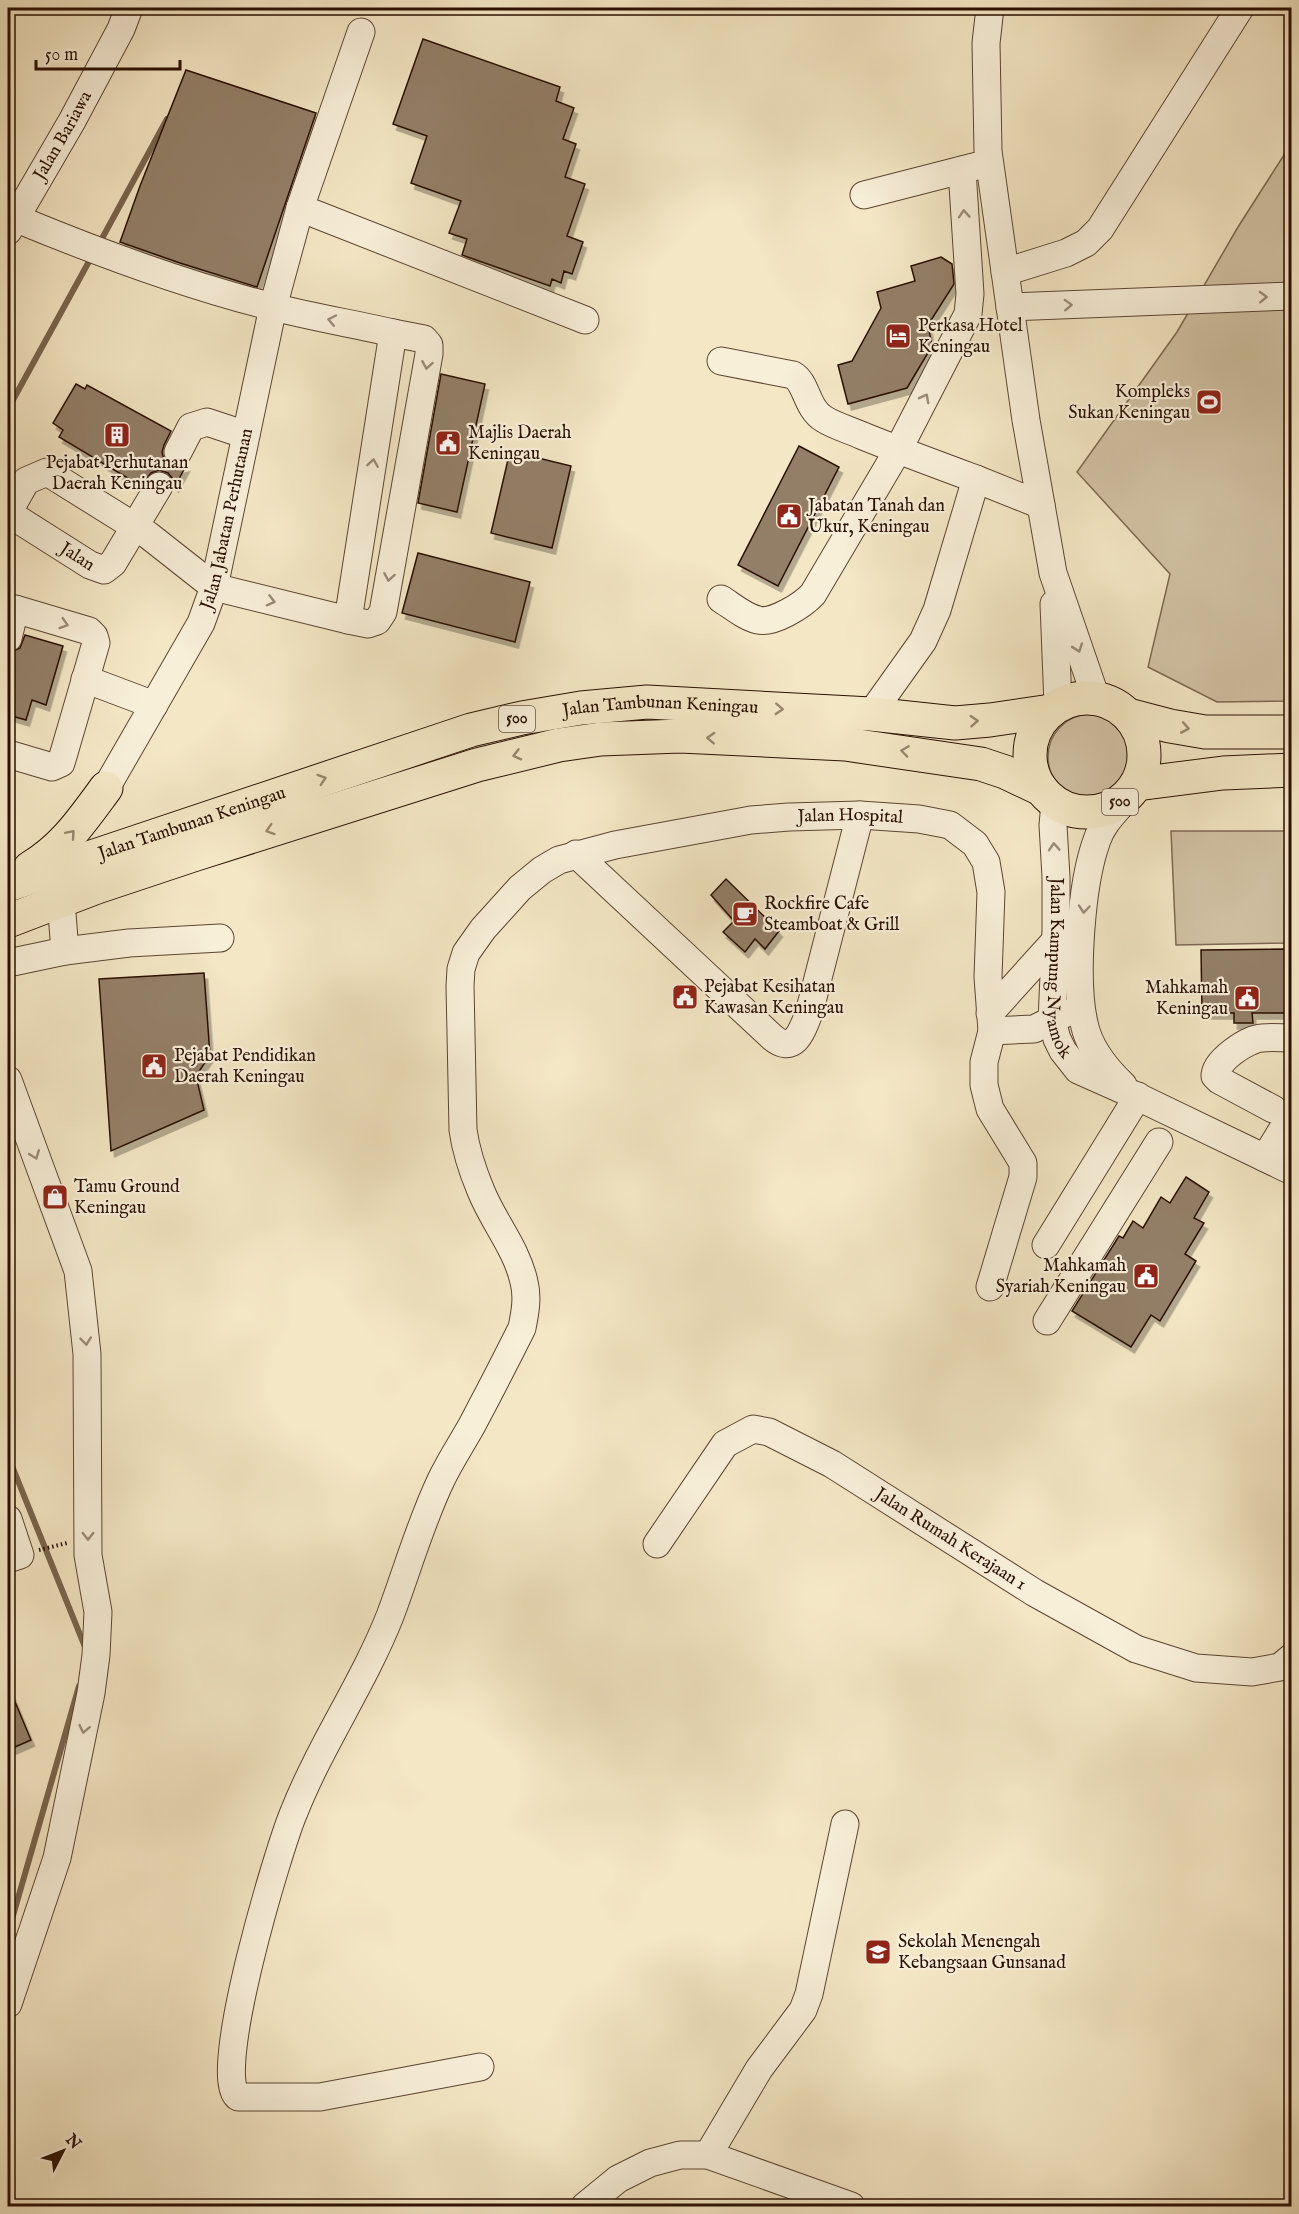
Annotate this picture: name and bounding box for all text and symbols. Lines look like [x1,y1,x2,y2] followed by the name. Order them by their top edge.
[36,33,180,71] scale bar
[45,44,78,67] text: 50 m
[27,87,97,186] street label: Jalan Bariawa
[958,209,971,218] one-way arrow
[1258,291,1267,303] one-way arrow
[1064,298,1073,311] one-way arrow
[327,314,337,327] one-way arrow
[918,315,1023,359] place label: Perkasa Hotel Keningau
[883,321,913,351] hotel icon: Perkasa Hotel Keningau
[422,360,434,369] one-way arrow
[1068,381,1190,425] place label: Kompleks Sukan Keningau
[1194,387,1224,417] sports icon: Kompleks Sukan Keningau
[918,394,929,405] one-way arrow
[102,420,132,450] building icon: Pejabat Perhutanan Daerah Keningau
[468,422,572,466] place label: Majlis Daerah Keningau
[195,426,259,615] street label: Jalan Jabatan Perhutanan
[433,428,463,458] public building icon: Majlis Daerah Keningau
[46,452,189,496] place label: Pejabat Perhutanan Daerah Keningau
[366,459,378,468] one-way arrow
[806,495,945,539] place label: Jabatan Tanah dan Ukur, Keningau
[774,501,804,531] public building icon: Jabatan Tanah dan Ukur, Keningau
[54,536,99,577] street label: Jalan
[383,572,396,582] one-way arrow
[266,593,276,606] one-way arrow
[58,617,69,629] one-way arrow
[1070,642,1083,653] one-way arrow
[559,690,759,723] street label: Jalan Tambunan Keningau
[775,702,784,715] one-way arrow
[499,706,535,732] road number: 500
[969,715,978,728] one-way arrow
[1181,722,1190,734] one-way arrow
[706,731,715,744] one-way arrow
[900,746,910,758] one-way arrow
[513,748,523,761] one-way arrow
[316,774,327,786] one-way arrow
[93,781,289,866] street label: Jalan Tambunan Keningau
[1102,789,1138,815] road number: 500
[795,803,904,829] street label: Jalan Hospital
[265,823,276,835] one-way arrow
[64,830,75,841] one-way arrow
[1048,843,1061,852] one-way arrow
[1040,875,1077,1064] street label: Jalan Kampung Nyamok
[764,893,900,937] place label: Rockfire Cafe Steamboat & Grill
[730,899,760,929] cafe icon: Rockfire Cafe Steamboat & Grill
[1077,905,1090,914] one-way arrow
[704,976,844,1020] place label: Pejabat Kesihatan Kawasan Keningau
[1145,977,1228,1021] place label: Mahkamah Keningau
[670,982,700,1012] public building icon: Pejabat Kesihatan Kawasan Keningau
[1232,983,1262,1013] public building icon: Mahkamah Keningau
[174,1045,316,1089] place label: Pejabat Pendidikan Daerah Keningau
[139,1051,169,1081] public building icon: Pejabat Pendidikan Daerah Keningau
[27,1149,40,1159] one-way arrow
[74,1176,180,1220] place label: Tamu Ground Keningau
[40,1182,70,1212] shop icon: Tamu Ground Keningau
[996,1255,1126,1299] place label: Mahkamah Syariah Keningau
[1131,1261,1161,1291] public building icon: Mahkamah Syariah Keningau
[79,1337,92,1346] one-way arrow
[869,1482,1030,1596] street label: Jalan Rumah Kerajaan 1
[82,1532,94,1541] one-way arrow
[78,1724,91,1734] one-way arrow
[898,1931,1066,1975] place label: Sekolah Menengah Kebangsaan Gunsanad
[863,1937,893,1967] school or university icon: Sekolah Menengah Kebangsaan Gunsanad
[33,2121,93,2181] north arrow
[60,2130,85,2154] text: N

